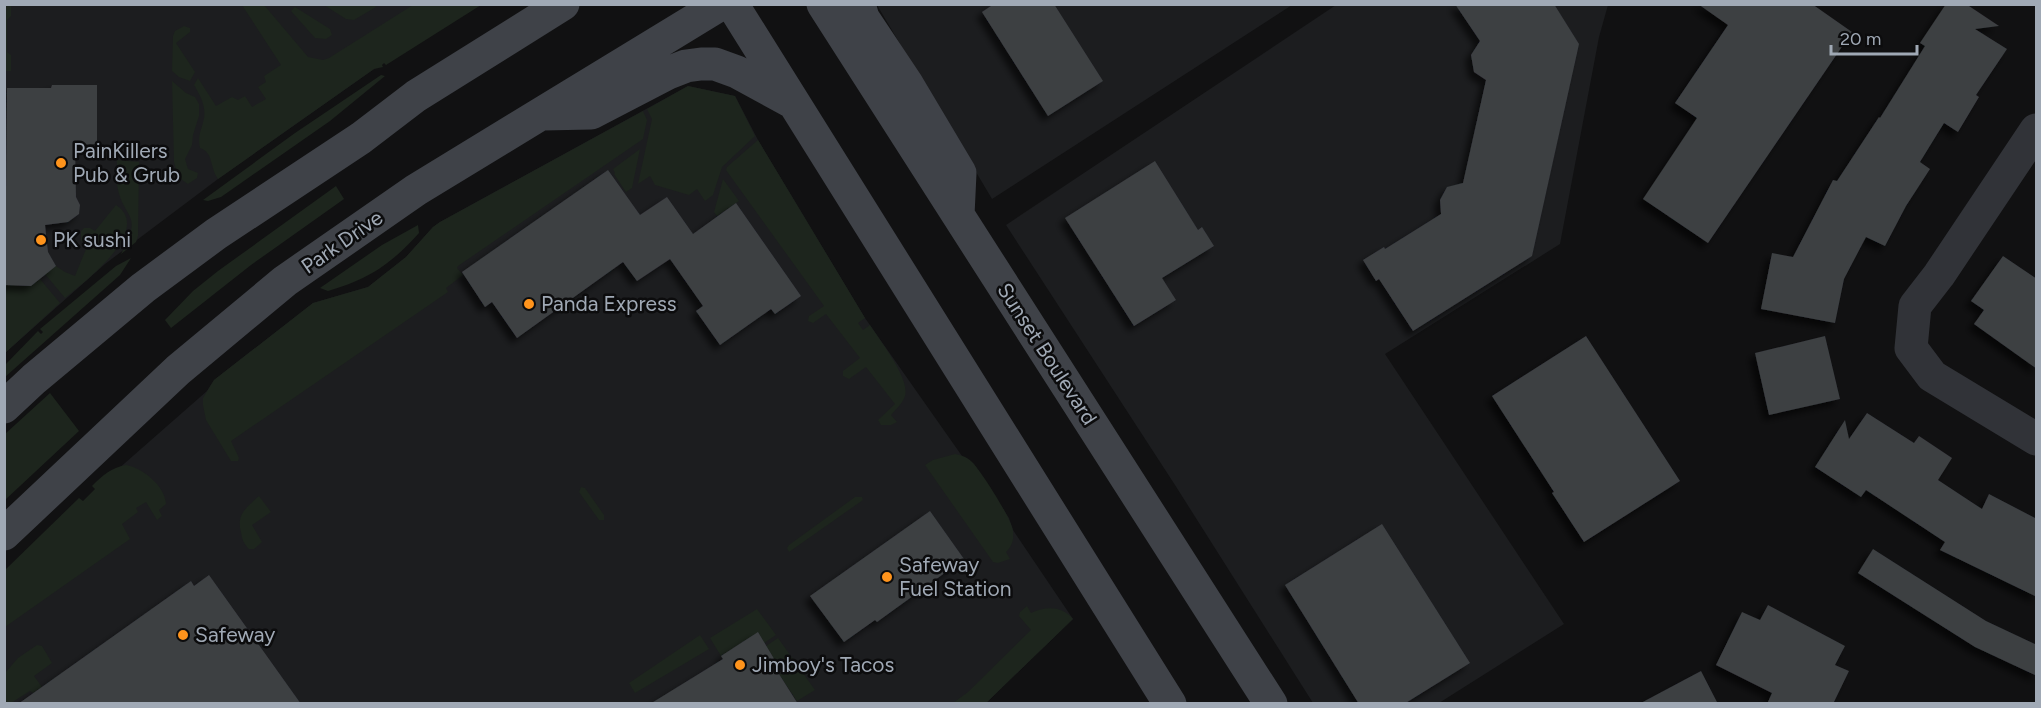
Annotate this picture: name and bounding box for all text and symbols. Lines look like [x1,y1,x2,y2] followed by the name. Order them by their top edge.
[1831,18,1916,56] scale bar
[1840,28,1881,50] text: 20 m
[73,138,180,187] place label: PainKillers Pub & Grub
[54,156,68,170] marker: PainKillers Pub & Grub
[296,204,387,279] street label: Park Drive
[53,227,131,252] place label: PK sushi
[34,233,48,247] marker: PK sushi
[992,278,1103,429] street label: Sunset Boulevard
[541,291,677,316] place label: Panda Express
[522,297,536,311] marker: Panda Express
[899,552,1011,601] place label: Safeway Fuel Station
[880,570,894,584] marker: Safeway Fuel Station
[195,622,275,647] place label: Safeway
[176,628,190,642] marker: Safeway
[752,652,894,677] place label: Jimboy's Tacos
[733,658,747,672] marker: Jimboy's Tacos

